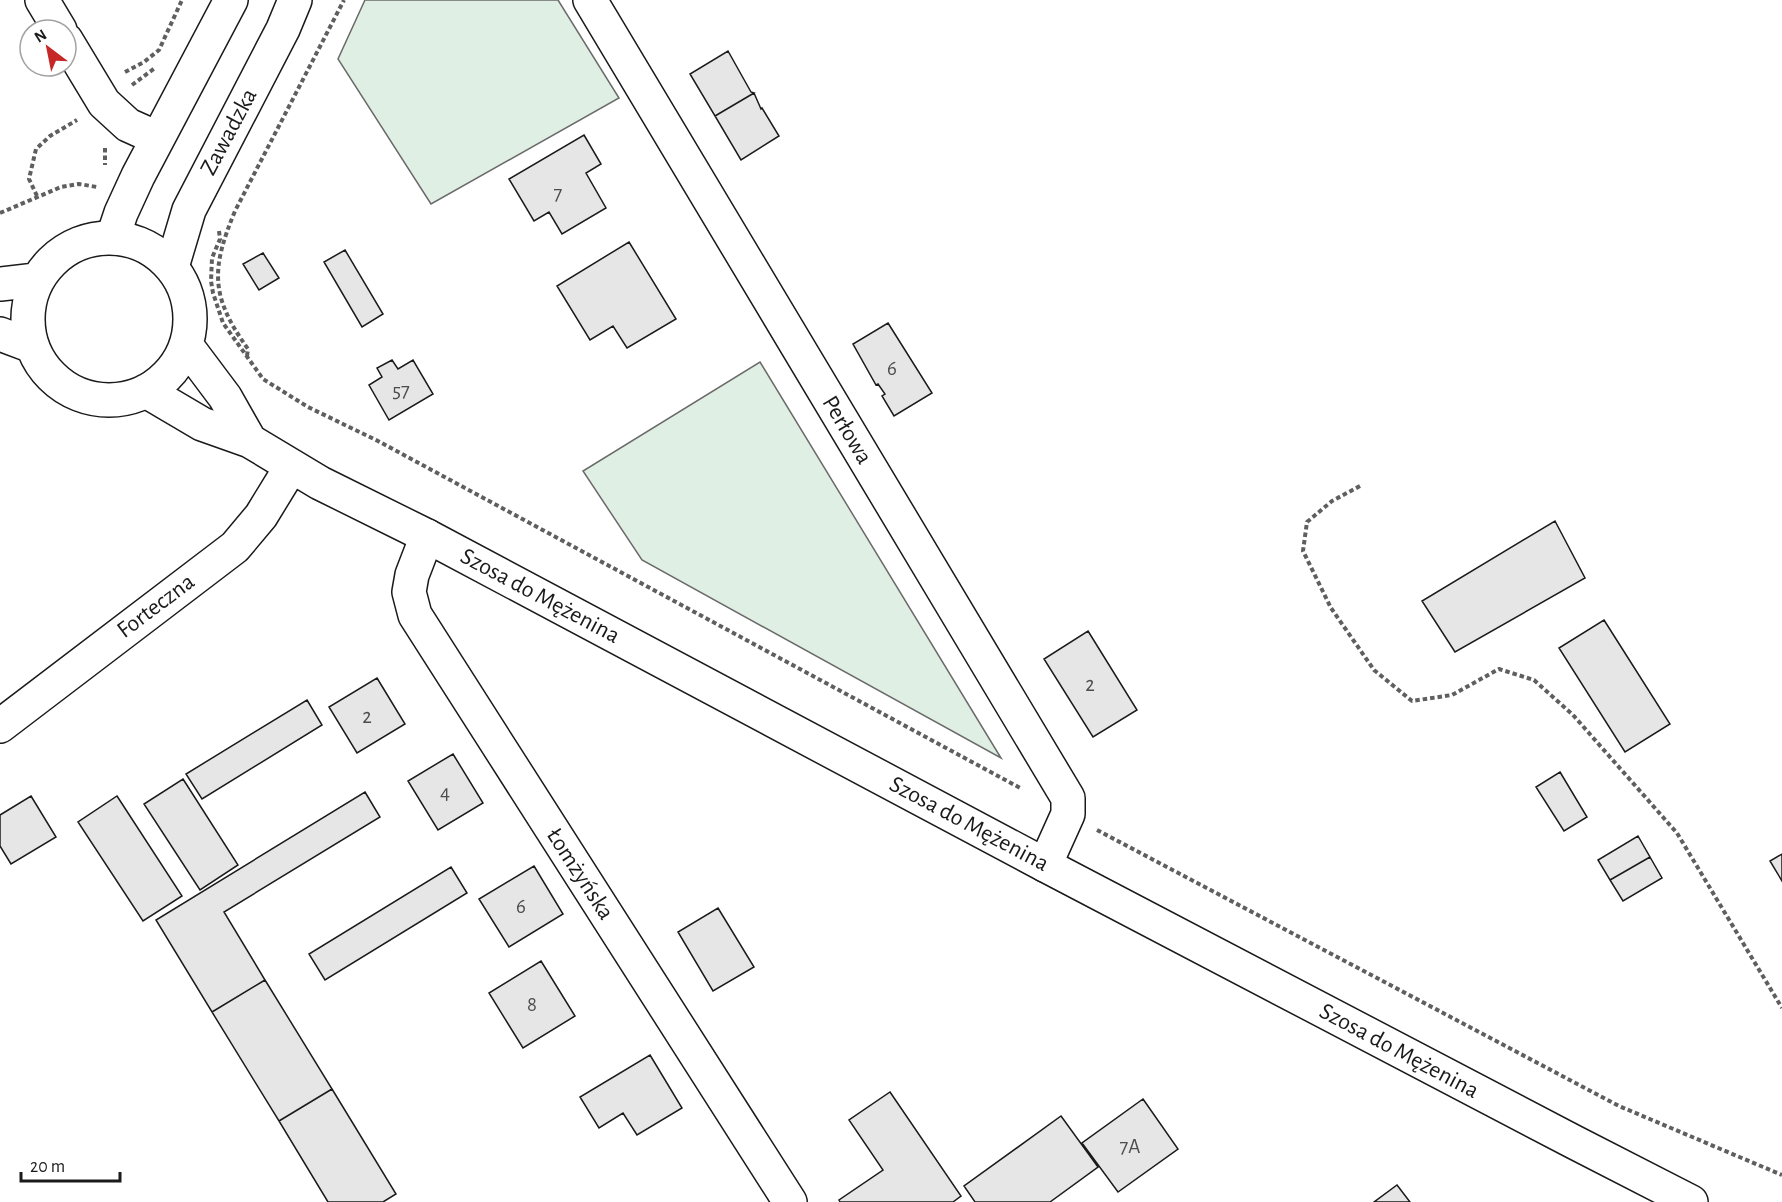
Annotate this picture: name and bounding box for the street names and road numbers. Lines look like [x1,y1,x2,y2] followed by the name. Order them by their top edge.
[196,85,262,179] street label: Zawadzka
[817,392,877,468] street label: Perłowa
[456,544,624,648] street label: Szosa do Mężenina
[113,569,199,643] street label: Forteczna
[885,772,1053,876] street label: Szosa do Mężenina
[542,824,618,924] street label: Łomżyńska
[1315,999,1483,1103] street label: Szosa do Mężenina

